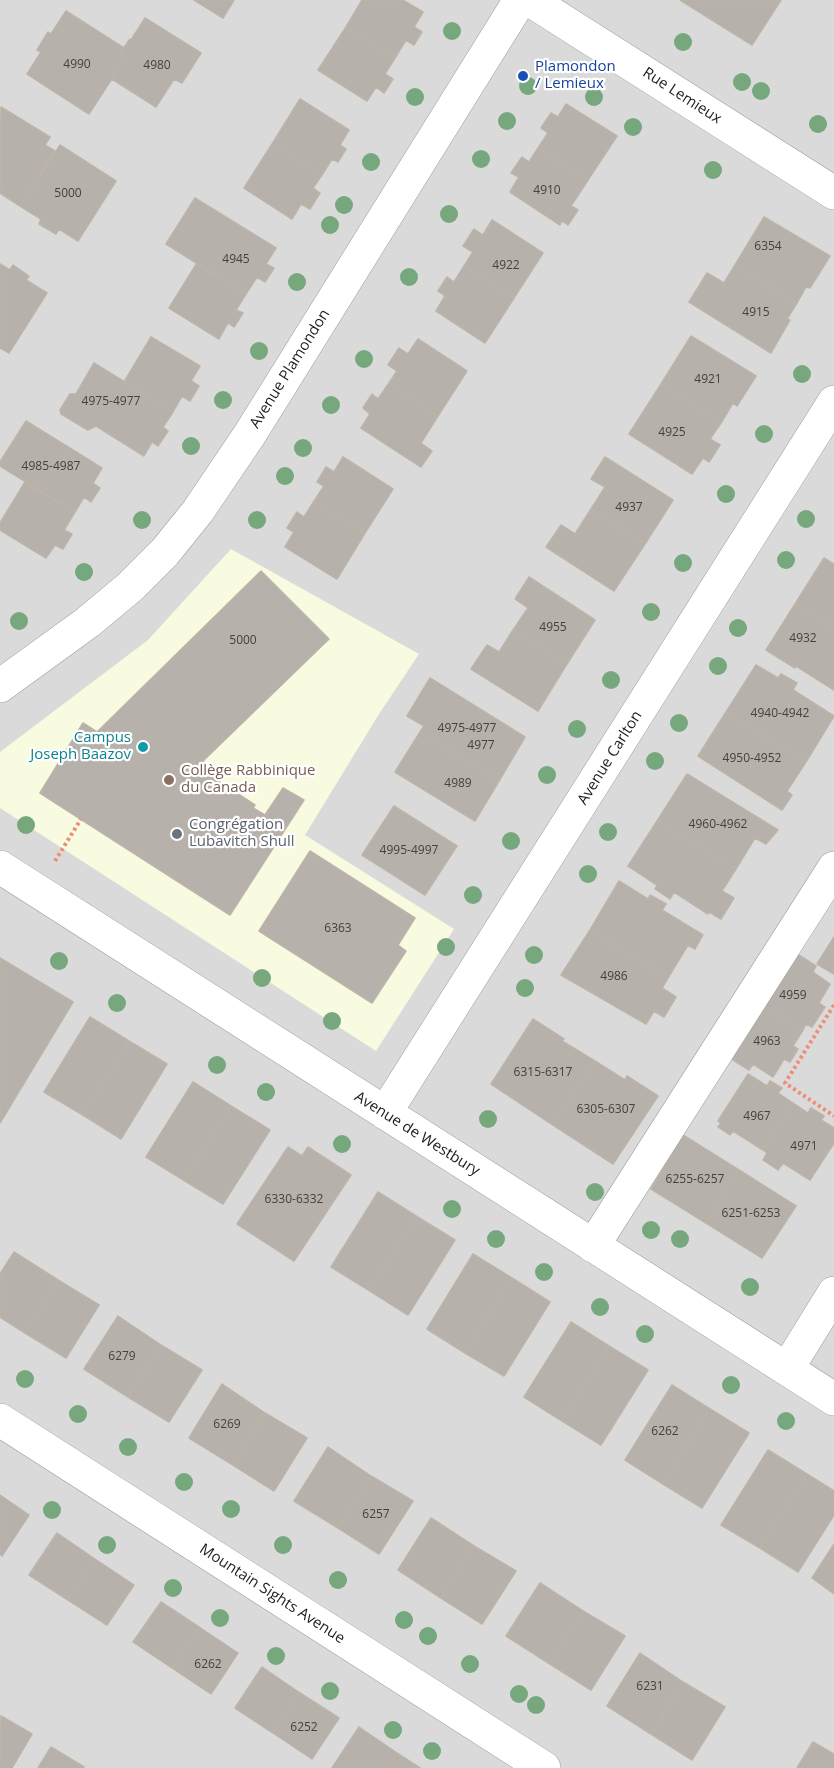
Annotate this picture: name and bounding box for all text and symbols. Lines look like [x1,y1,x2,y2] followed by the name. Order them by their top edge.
[63,58,91,72] house number: 4990
[535,58,616,93] place label: Plamondon / Lemieux
[143,59,171,73] house number: 4980
[639,64,725,128] street label: Rue Lemieux
[516,69,530,83] marker: Plamondon / Lemieux
[533,184,561,198] house number: 4910
[54,187,82,201] house number: 5000
[754,240,782,254] house number: 6354
[222,253,250,267] house number: 4945
[492,259,520,273] house number: 4922
[246,306,334,432] street label: Avenue Plamondon
[742,306,770,320] house number: 4915
[694,373,722,387] house number: 4921
[82,395,140,409] house number: 4975-4977
[658,426,686,440] house number: 4925
[22,460,80,474] house number: 4985-4987
[615,501,643,515] house number: 4937
[539,621,567,635] house number: 4955
[789,632,817,646] house number: 4932
[229,634,257,648] house number: 5000
[751,707,809,721] house number: 4940-4942
[574,708,646,808] street label: Avenue Carlton
[438,722,496,736] house number: 4975-4977
[30,729,131,764] place label: Campus Joseph Baazov
[467,739,495,753] house number: 4977
[136,740,150,754] marker: Campus Joseph Baazov
[723,752,781,766] house number: 4950-4952
[181,762,315,797] place label: Collège Rabbinique du Canada
[162,773,176,787] marker: Collège Rabbinique du Canada
[444,777,472,791] house number: 4989
[189,816,295,851] place label: Congrégation Lubavitch Shull
[689,818,747,832] house number: 4960-4962
[170,827,184,841] marker: Congrégation Lubavitch Shull
[380,844,438,858] house number: 4995-4997
[324,922,352,936] house number: 6363
[600,970,628,984] house number: 4986
[779,989,807,1003] house number: 4959
[753,1035,781,1049] house number: 4963
[514,1066,572,1080] house number: 6315-6317
[351,1088,483,1180] street label: Avenue de Westbury
[577,1103,635,1117] house number: 6305-6307
[743,1110,771,1124] house number: 4967
[790,1140,818,1154] house number: 4971
[666,1173,724,1187] house number: 6255-6257
[265,1193,323,1207] house number: 6330-6332
[722,1207,780,1221] house number: 6251-6253
[108,1350,136,1364] house number: 6279
[213,1418,241,1432] house number: 6269
[651,1425,679,1439] house number: 6262
[362,1508,390,1522] house number: 6257
[196,1540,348,1648] street label: Mountain Sights Avenue
[194,1658,222,1672] house number: 6262
[636,1680,664,1694] house number: 6231
[290,1721,318,1735] house number: 6252

